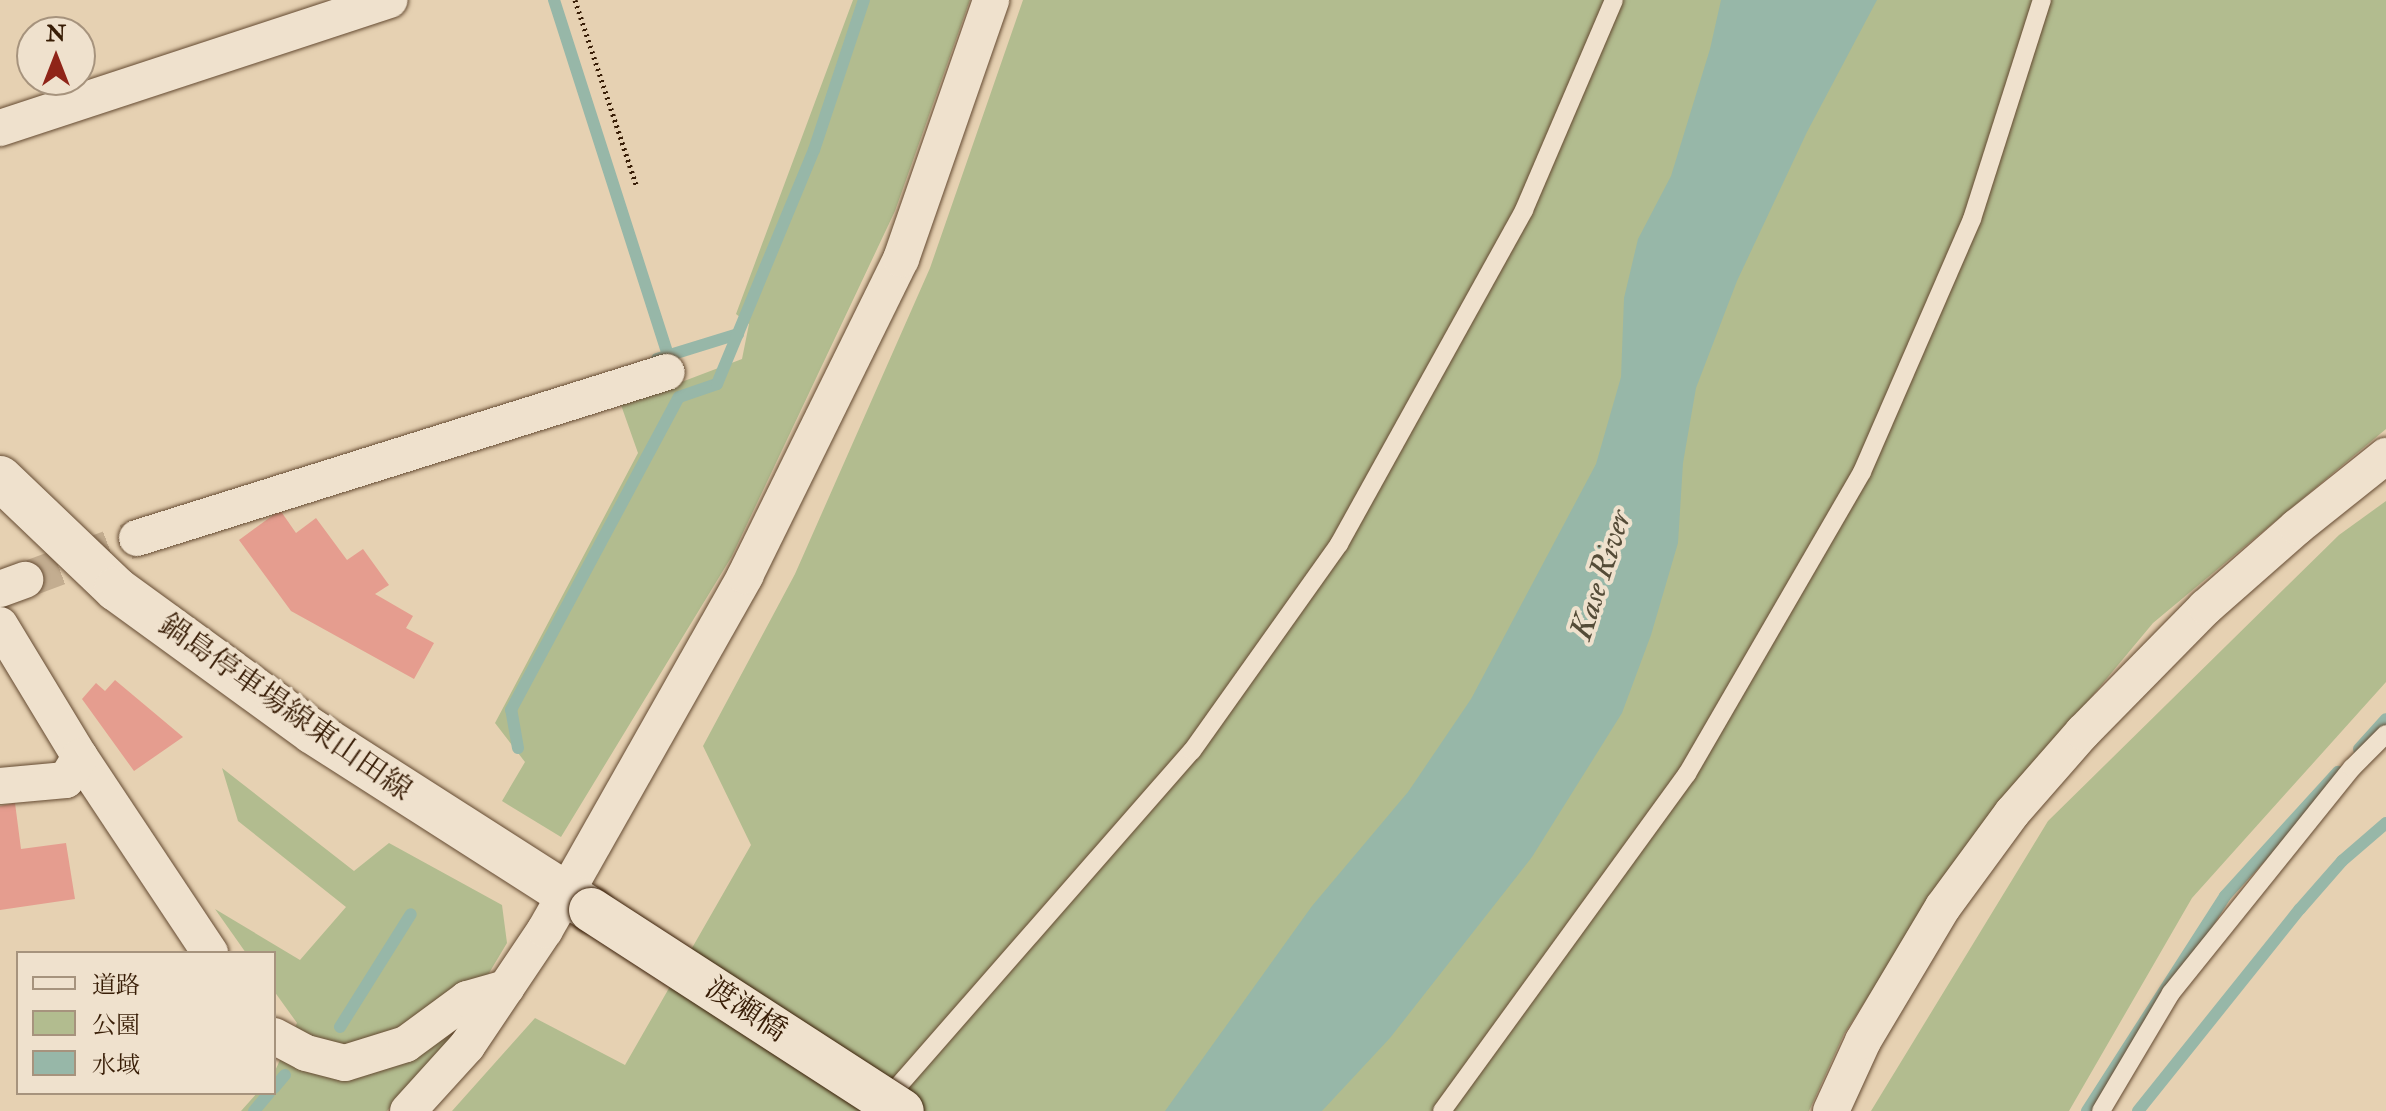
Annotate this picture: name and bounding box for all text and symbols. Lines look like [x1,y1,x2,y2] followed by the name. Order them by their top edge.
[16,16,96,96] north arrow
[46,20,66,48] text: N
[1562,505,1640,645] water label: Kase River
[152,607,418,809] street label: 鍋島停車場線東山田線
[16,951,276,1095] legend
[92,970,140,1001] text: 道路
[698,970,794,1050] street label: 渡瀬橋
[92,1010,140,1041] text: 公園
[92,1050,140,1081] text: 水域

